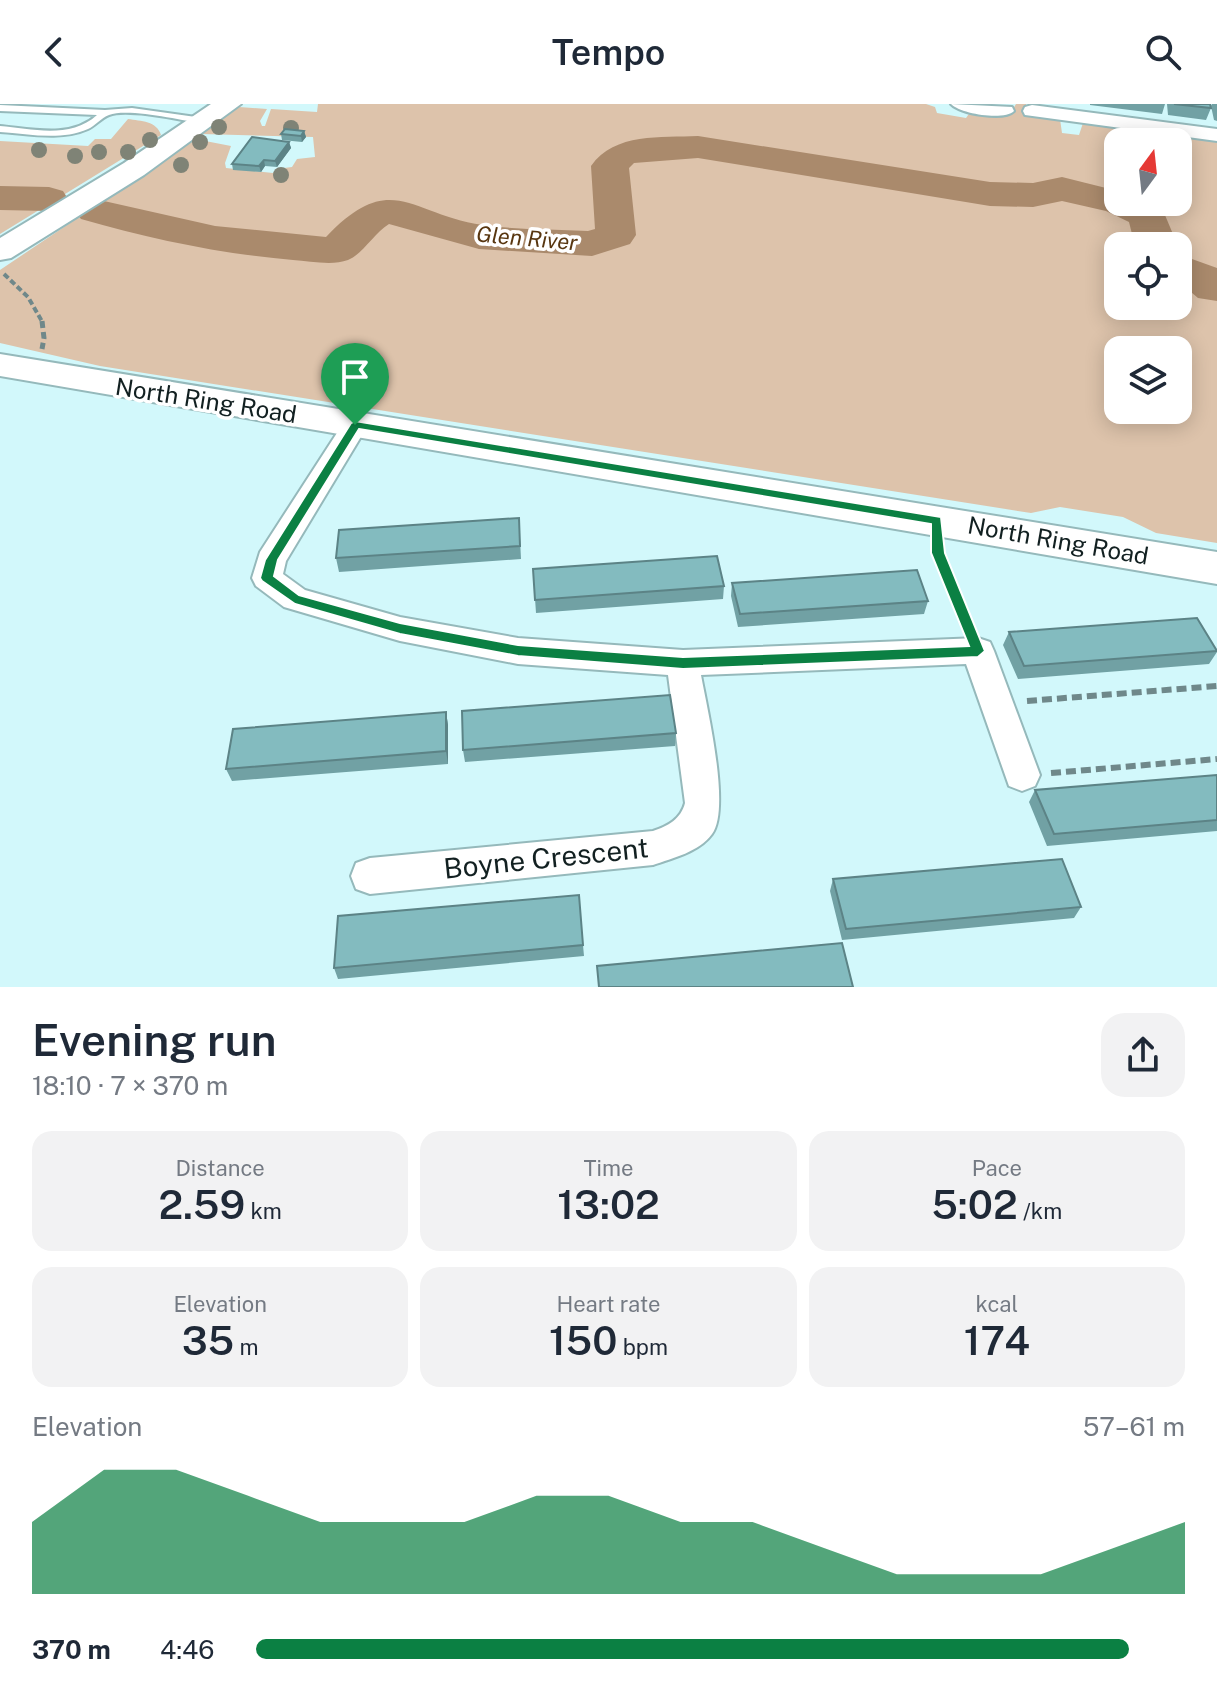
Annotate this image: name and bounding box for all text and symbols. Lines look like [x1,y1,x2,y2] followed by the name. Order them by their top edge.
[32,30,76,74] icon: back
[1141,30,1185,74] icon: search
[552,31,665,73] text: Tempo
[1104,128,1192,216] north arrow
[1104,128,1192,424] map controls
[475,221,579,255] water label: Glen River
[1104,232,1192,320] button: locate
[1104,336,1192,424] button: layers
[321,343,389,425] pin
[333,355,377,399] icon: arrive
[114,372,299,428] street label: North Ring Road
[966,510,1151,570] street label: North Ring Road
[442,830,650,885] street label: Boyne Crescent
[1101,1013,1185,1097] button: share
[32,1014,277,1066] text: Evening run
[32,1070,228,1101] text: 18:10 · 7 × 370 m
[176,1155,265,1181] text: Distance
[583,1155,634,1181] text: Time
[972,1155,1022,1181] text: Pace
[158,1181,245,1228] text: 2.59
[557,1181,660,1228] text: 13:02
[931,1181,1018,1228] text: 5:02
[245,1198,282,1224] text: km
[1018,1198,1062,1224] text: /km
[173,1291,267,1317] text: Elevation
[556,1291,660,1317] text: Heart rate
[976,1291,1018,1317] text: kcal
[182,1317,234,1364] text: 35
[549,1317,617,1364] text: 150
[964,1317,1030,1364] text: 174
[234,1334,259,1360] text: m
[617,1334,668,1360] text: bpm
[32,1411,142,1442] text: Elevation
[1083,1411,1185,1442] text: 57–61 m
[32,1634,111,1665] text: 370 m
[160,1634,215,1665] text: 4:46

